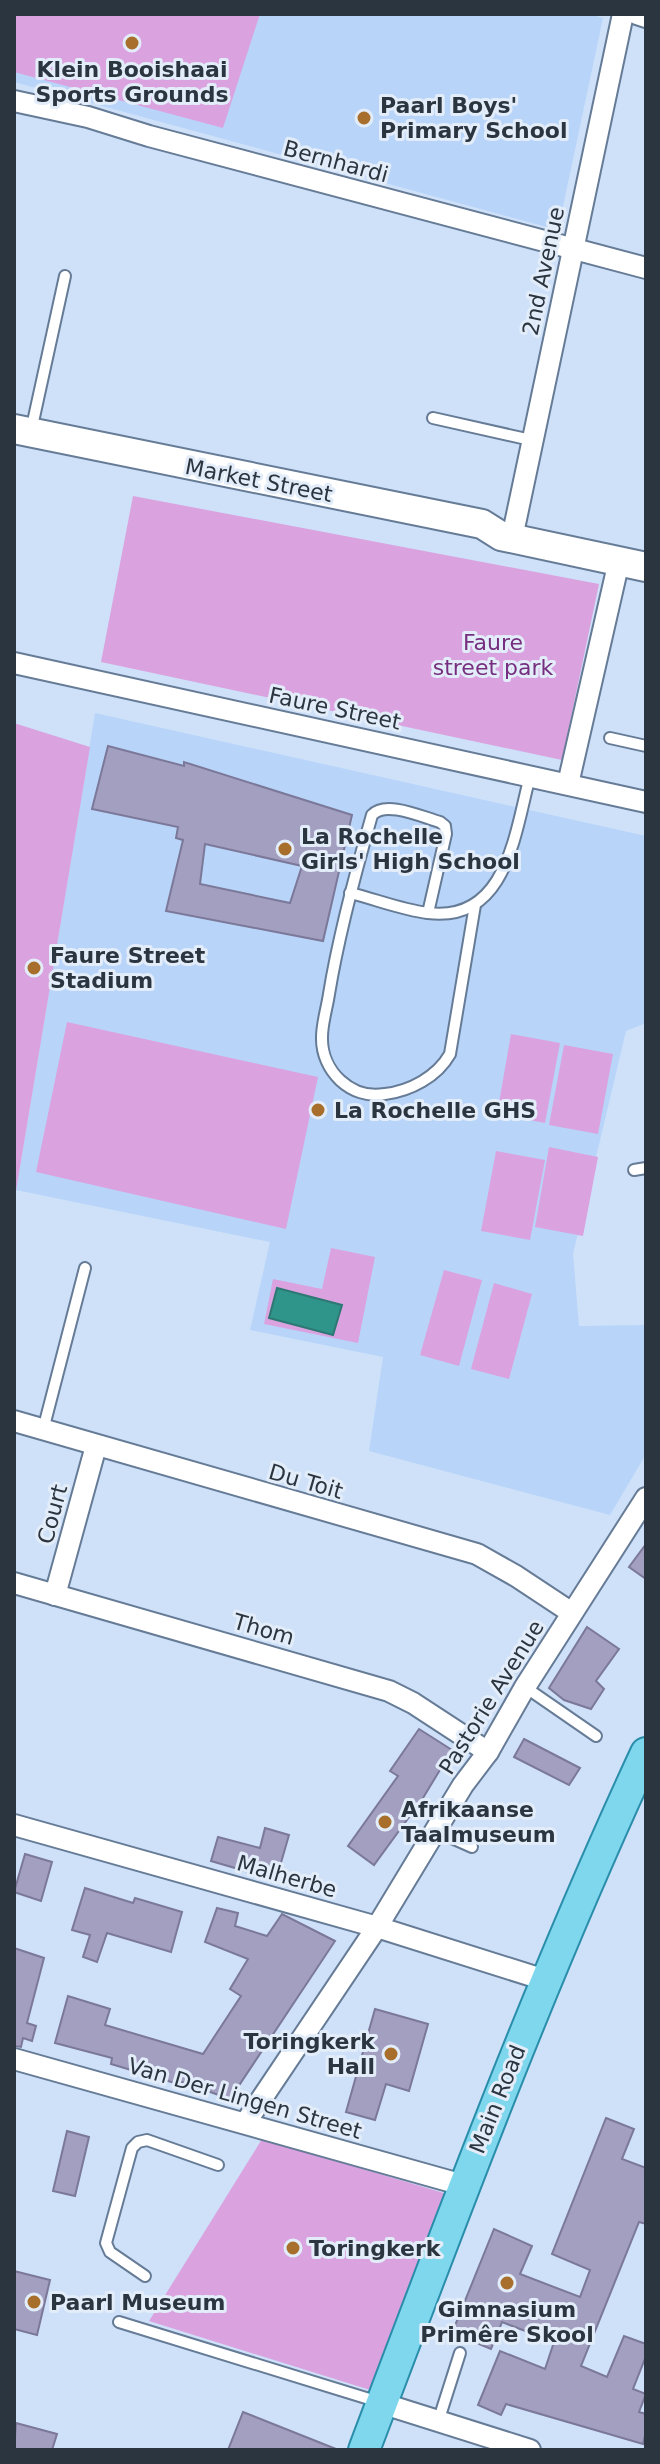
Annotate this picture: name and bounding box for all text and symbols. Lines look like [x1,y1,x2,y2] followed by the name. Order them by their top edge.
[123,34,141,52] marker: Klein Booishaai Sports Grounds
[35,57,229,107] place label: Klein Booishaai Sports Grounds
[380,93,567,143] place label: Paarl Boys' Primary School
[355,109,373,127] marker: Paarl Boys' Primary School
[281,136,391,187] street label: Bernhardi
[518,205,569,338] street label: 2nd Avenue
[183,454,335,507] street label: Market Street
[433,630,554,680] park label: Faure street park
[267,682,403,735] street label: Faure Street
[301,824,520,874] place label: La Rochelle Girls' High School
[276,840,294,858] marker: La Rochelle Girls' High School
[50,943,206,993] place label: Faure Street Stadium
[25,959,43,977] marker: Faure Street Stadium
[334,1098,536,1123] place label: La Rochelle GHS
[309,1101,327,1119] marker: La Rochelle GHS
[266,1459,346,1504] street label: Du Toit
[33,1481,72,1547] street label: Court
[230,1609,297,1650] street label: Thom
[434,1616,549,1779] street label: Pastorie Avenue
[401,1797,556,1847] place label: Afrikaanse Taalmuseum
[376,1813,394,1831] marker: Afrikaanse Taalmuseum
[234,1850,340,1903] street label: Malherbe
[244,2029,376,2079] place label: Toringkerk Hall
[464,2041,531,2157] street label: Main Road
[382,2045,400,2063] marker: Toringkerk Hall
[125,2053,365,2144] street label: Van Der Lingen Street
[309,2236,442,2261] place label: Toringkerk
[284,2239,302,2257] marker: Toringkerk
[498,2274,516,2292] marker: Gimnasium Primêre Skool
[50,2290,225,2315] place label: Paarl Museum
[25,2293,43,2311] marker: Paarl Museum
[420,2297,594,2347] place label: Gimnasium Primêre Skool

